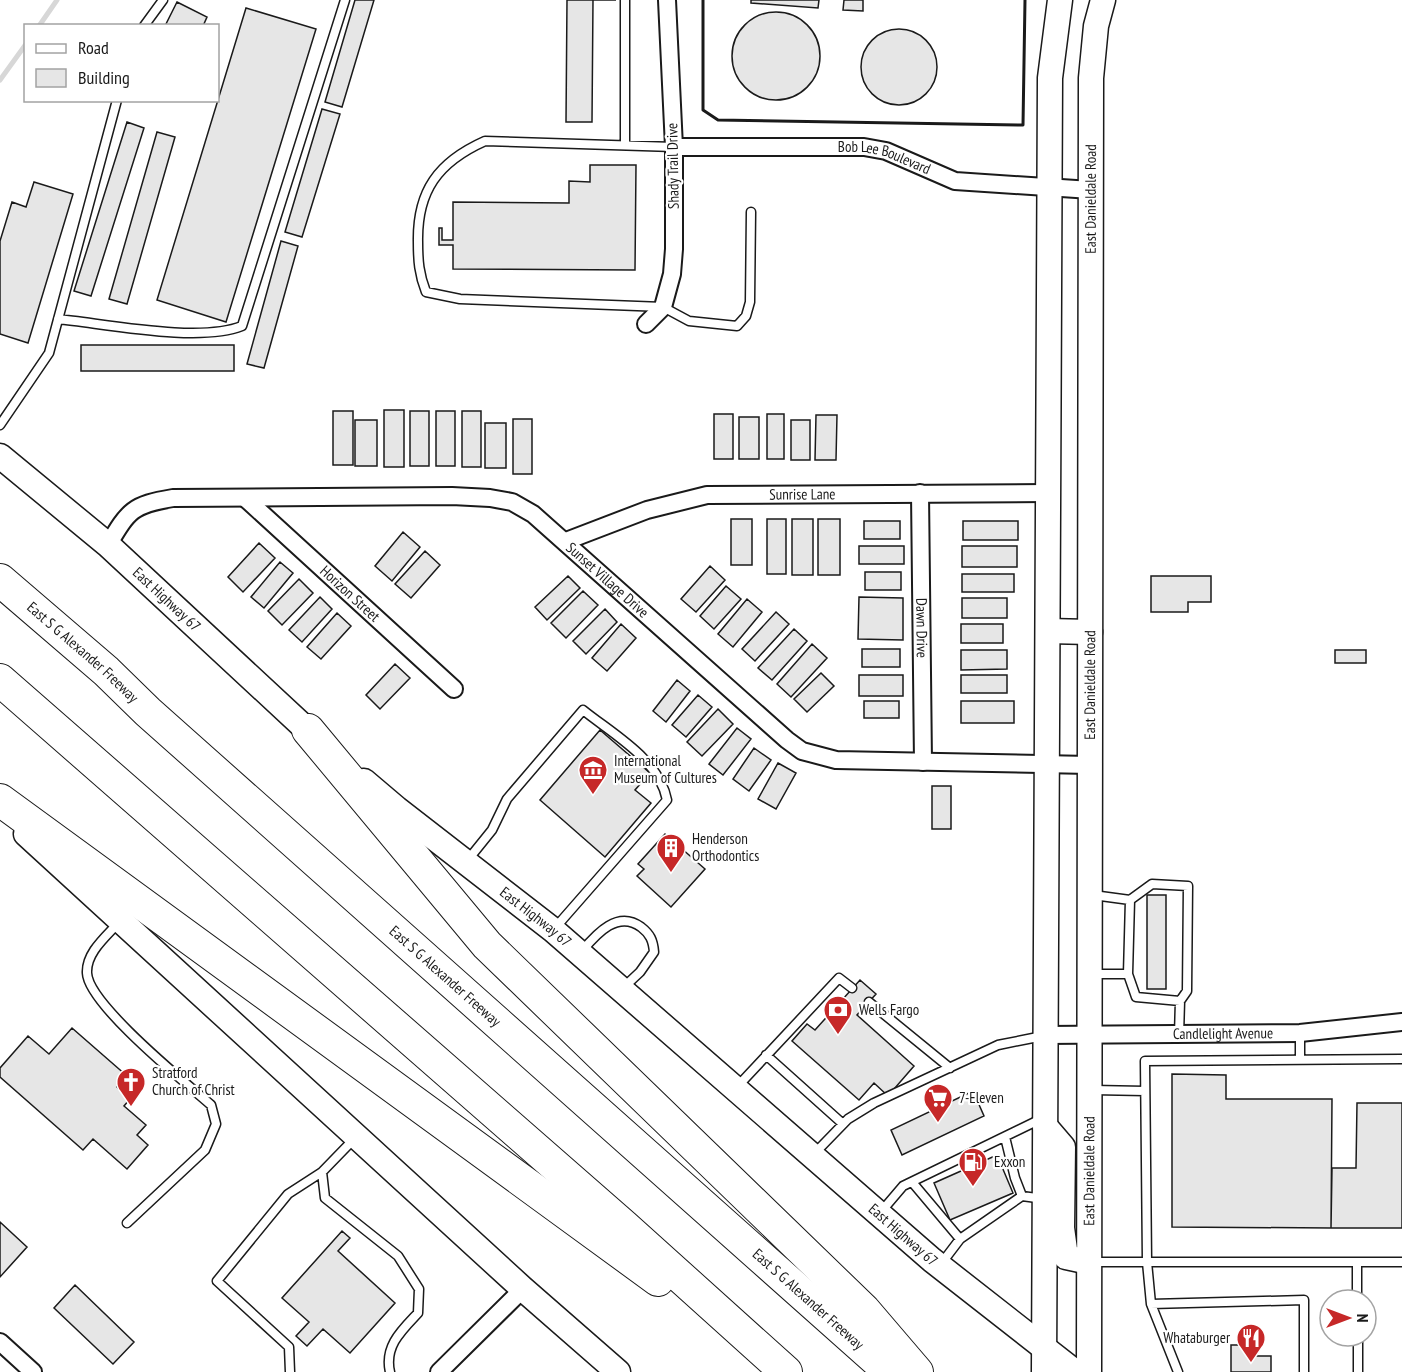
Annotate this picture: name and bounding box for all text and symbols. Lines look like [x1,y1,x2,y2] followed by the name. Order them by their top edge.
[24,24,219,102] legend
[78,36,109,59] text: Road
[78,66,130,89] text: Building
[662,123,683,209] street label: Shady Trail Drive
[838,137,934,178] street label: Bob Lee Boulevard
[1081,144,1100,254] street label: East Danieldale Road
[769,484,836,504] street label: Sunrise Lane
[562,538,653,622] street label: Sunset Village Drive
[316,561,384,626] street label: Horizon Street
[129,563,205,635] street label: East Highway 67
[23,597,143,707] street label: East S G Alexander Freeway
[912,598,932,658] street label: Dawn Drive
[1080,630,1099,740] street label: East Danieldale Road
[614,751,717,787] place label: International Museum of Cultures
[577,754,609,796] museum icon: International Museum of Cultures
[692,829,759,865] place label: Henderson Orthodontics
[655,832,687,874] building icon: Henderson Orthodontics
[496,882,576,951] street label: East Highway 67
[386,921,505,1031] street label: East S G Alexander Freeway
[822,994,854,1036] bank icon: Wells Fargo
[859,1000,919,1019] place label: Wells Fargo
[1173,1023,1273,1043] street label: Candlelight Avenue
[152,1063,235,1099] place label: Stratford Church of Christ
[115,1066,147,1108] church icon: Stratford Church of Christ
[922,1082,954,1124] supermarket icon: 7-Eleven
[959,1088,1004,1107] place label: 7-Eleven
[1079,1116,1098,1226] street label: East Danieldale Road
[957,1146,989,1188] fuel station icon: Exxon
[994,1152,1025,1171] place label: Exxon
[865,1199,942,1270] street label: East Highway 67
[749,1244,869,1354] street label: East S G Alexander Freeway
[1318,1288,1378,1348] north arrow
[1353,1314,1373,1322] text: N
[1235,1322,1267,1364] restaurant icon: Whataburger
[1163,1328,1231,1347] place label: Whataburger

